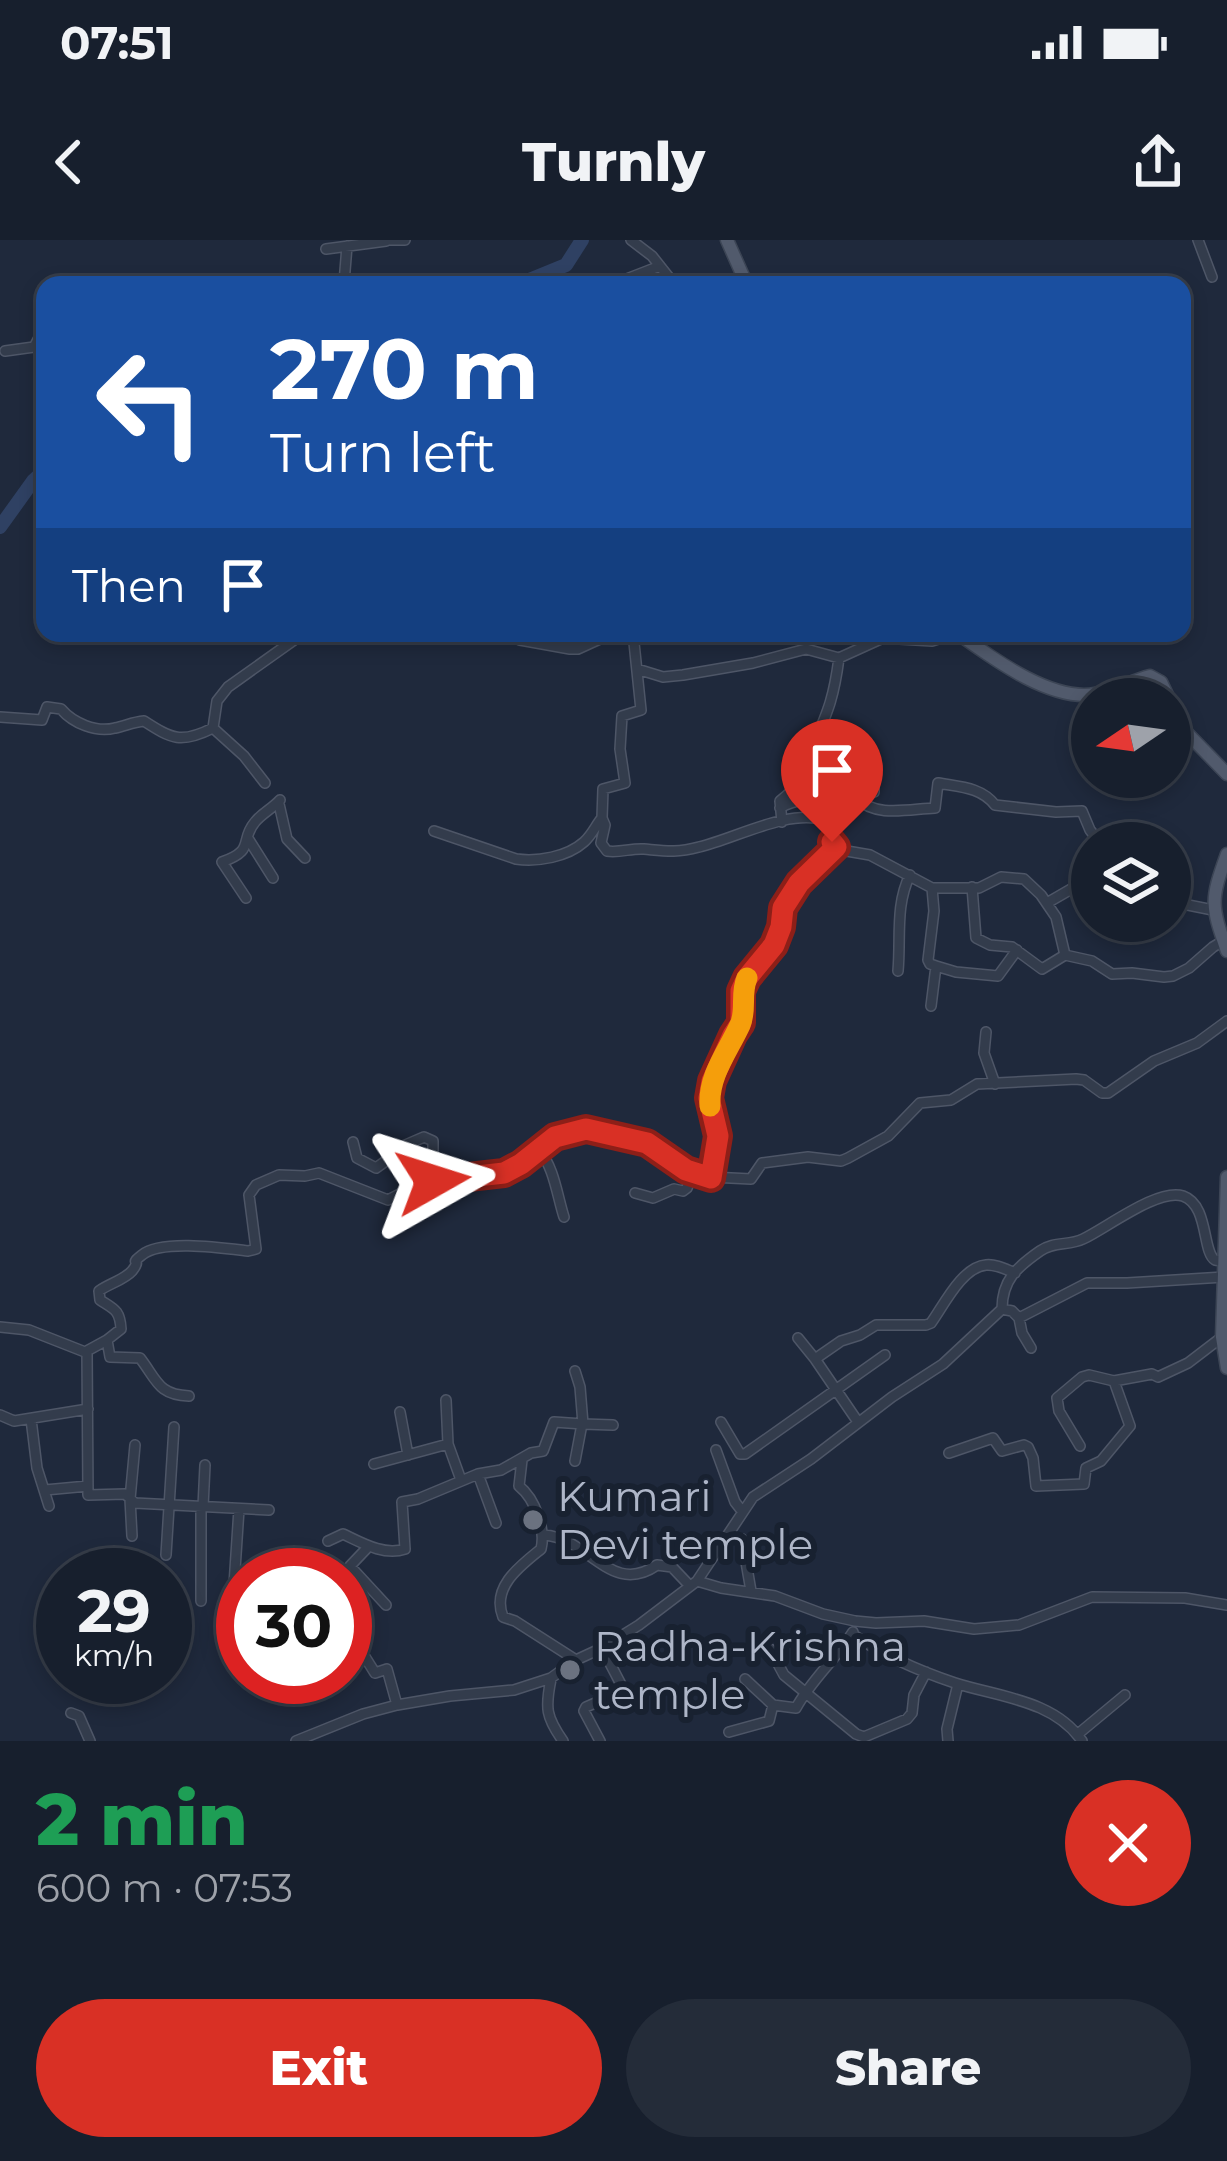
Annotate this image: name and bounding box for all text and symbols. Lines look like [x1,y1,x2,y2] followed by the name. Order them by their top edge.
[60,15,174,70] text: 07:51
[36,129,102,195] icon: back
[522,129,705,195] text: Turnly
[1125,129,1191,195] icon: share
[270,318,539,420] text: 270 m
[72,324,228,480] icon: left
[270,420,496,486] text: Turn left
[210,552,276,618] icon: arrive
[72,558,186,613] text: Then
[1071,678,1191,798] north arrow
[1071,678,1191,942] map controls
[781,719,883,842] pin
[799,737,865,803] icon: arrive
[1071,822,1191,942] button: layers
[370,1118,496,1244] position arrow
[557,1470,813,1570] place label: Kumari Devi temple
[520,1507,546,1533] marker: Kumari Devi temple
[216,1548,372,1704] speed limit sign: 30
[77,1574,151,1647] text: 29
[594,1620,906,1720] place label: Radha-Krishna temple
[74,1637,154,1674] text: km/h
[557,1657,583,1683] marker: Radha-Krishna temple
[36,1775,248,1863] text: 2 min
[1065,1780,1191,1906] button: close
[36,1864,293,1912] text: 600 m · 07:53
[36,1999,602,2137] button: Exit
[626,1999,1191,2137] button: Share

